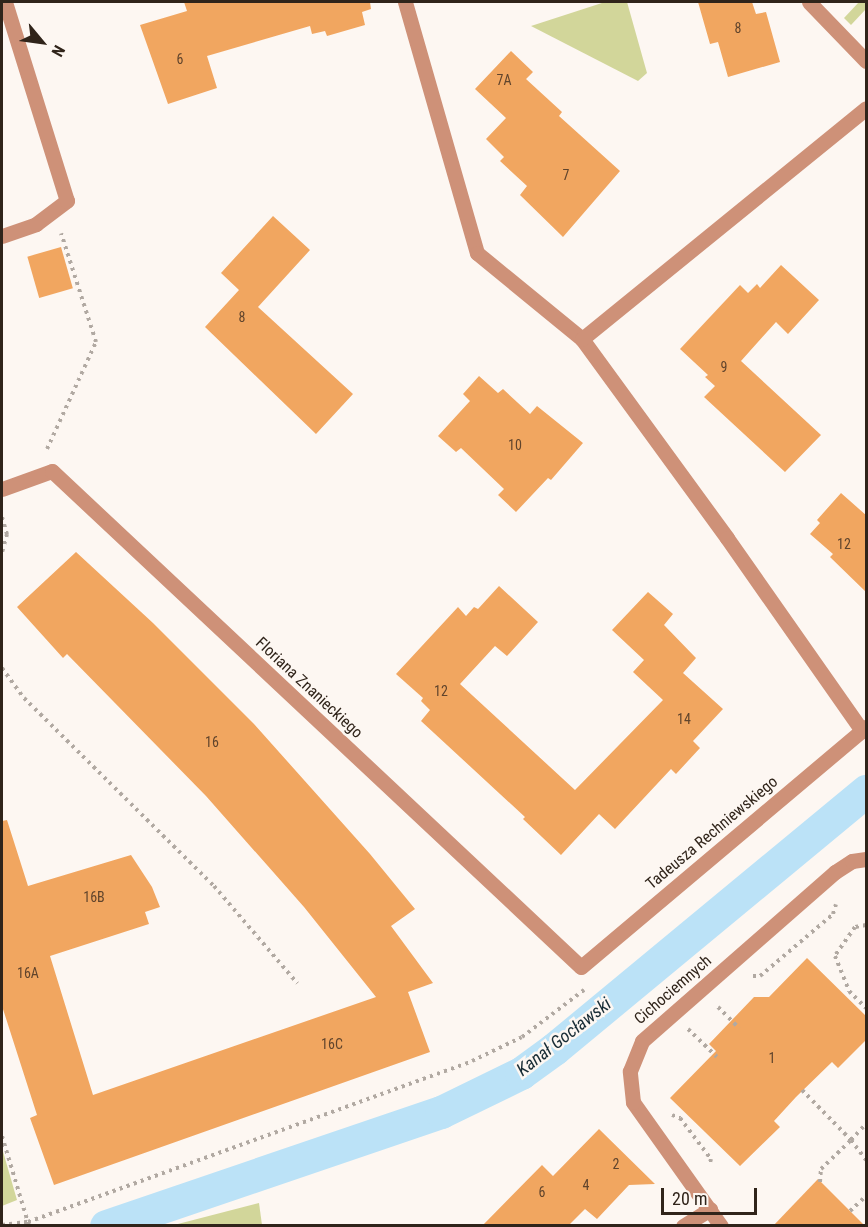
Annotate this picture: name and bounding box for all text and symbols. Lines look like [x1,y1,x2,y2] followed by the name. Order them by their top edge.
[12,12,72,72] north arrow
[735,20,741,36] house number: 8
[48,42,69,60] text: N
[177,51,183,67] house number: 6
[497,72,511,88] house number: 7A
[563,167,569,183] house number: 7
[239,309,245,325] house number: 8
[721,359,727,375] house number: 9
[508,437,522,453] house number: 10
[837,536,851,552] house number: 12
[252,634,366,742] street label: Floriana Znanieckiego
[434,683,448,699] house number: 12
[677,711,691,727] house number: 14
[205,734,219,750] house number: 16
[642,772,782,894] street label: Tadeusza Rechniewskiego
[83,889,105,905] house number: 16B
[631,951,715,1029] street label: Cichociemnych
[17,965,39,981] house number: 16A
[512,993,616,1081] water label: Kanał Gocławski
[321,1036,343,1052] house number: 16C
[769,1050,775,1066] house number: 1
[613,1156,619,1172] house number: 2
[664,1176,760,1214] scale bar
[583,1177,589,1193] house number: 4
[539,1184,545,1200] house number: 6
[672,1188,707,1209] text: 20 m

